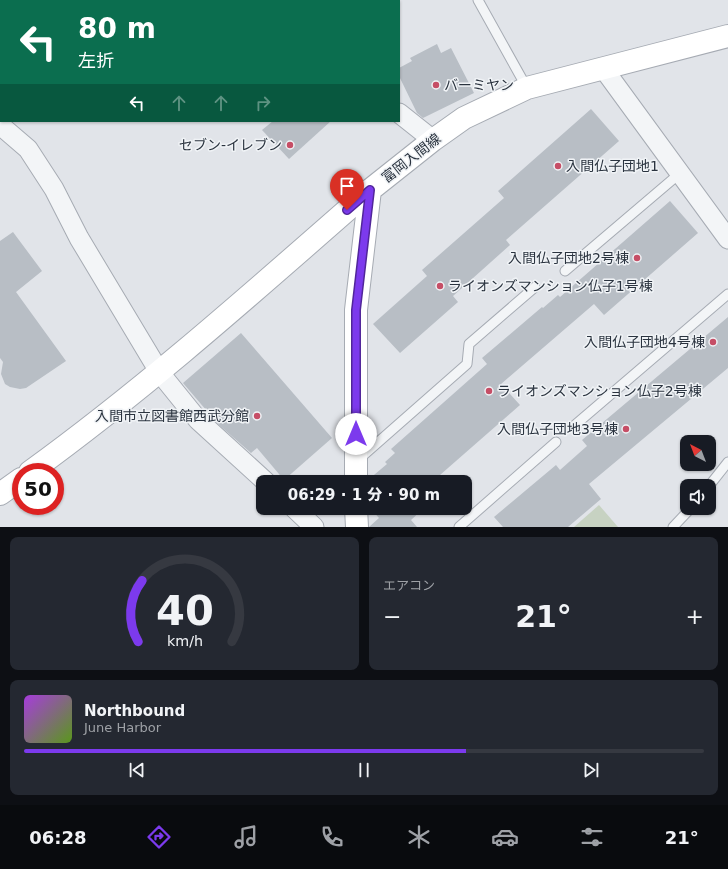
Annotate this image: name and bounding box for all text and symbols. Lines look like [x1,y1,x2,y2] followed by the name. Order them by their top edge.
[78,12,156,45] text: 80 m
[12,16,64,68] icon: left
[78,50,114,71] text: 左折
[444,77,514,93] place label: バーミヤン
[431,80,441,90] marker: バーミヤン
[126,92,148,114] icon: left
[168,92,190,114] icon: ahead
[210,92,232,114] icon: ahead
[252,92,274,114] icon: right
[378,130,444,186] street label: 富岡入間線
[179,137,282,153] place label: セブン-イレブン
[285,140,295,150] marker: セブン-イレブン
[566,158,659,174] place label: 入間仏子団地1
[553,161,563,171] marker: 入間仏子団地1
[330,169,364,210] pin
[336,175,358,197] icon: arrive
[508,250,629,266] place label: 入間仏子団地2号棟
[632,253,642,263] marker: 入間仏子団地2号棟
[448,278,653,294] place label: ライオンズマンション仏子1号棟
[435,281,445,291] marker: ライオンズマンション仏子1号棟
[584,334,705,350] place label: 入間仏子団地4号棟
[708,337,718,347] marker: 入間仏子団地4号棟
[497,383,702,399] place label: ライオンズマンション仏子2号棟
[484,386,494,396] marker: ライオンズマンション仏子2号棟
[95,408,249,424] place label: 入間市立図書館西武分館
[252,411,262,421] marker: 入間市立図書館西武分館
[335,413,377,455] position arrow
[497,421,618,437] place label: 入間仏子団地3号棟
[621,424,631,434] marker: 入間仏子団地3号棟
[680,435,716,471] north arrow
[680,435,716,515] map controls
[12,463,64,515] speed limit sign: 50
[680,479,716,515] button: sound
[288,486,440,504] text: 06:29 · 1 分 · 90 m
[383,578,435,593] text: エアコン
[156,585,213,634] text: 40
[515,599,572,634] text: 21°
[383,604,401,629] text: −
[686,604,704,629] text: +
[166,632,203,648] text: km/h
[84,702,185,720] text: Northbound
[84,720,161,735] text: June Harbor
[126,759,148,781] icon: previous
[353,759,375,781] icon: pause
[580,759,602,781] icon: next
[145,823,173,851] icon: directions
[232,823,260,851] icon: music
[318,823,346,851] icon: phone
[405,823,433,851] icon: climate
[491,823,519,851] icon: car
[578,823,606,851] icon: filters
[29,827,87,848] text: 06:28
[665,827,699,848] text: 21°

